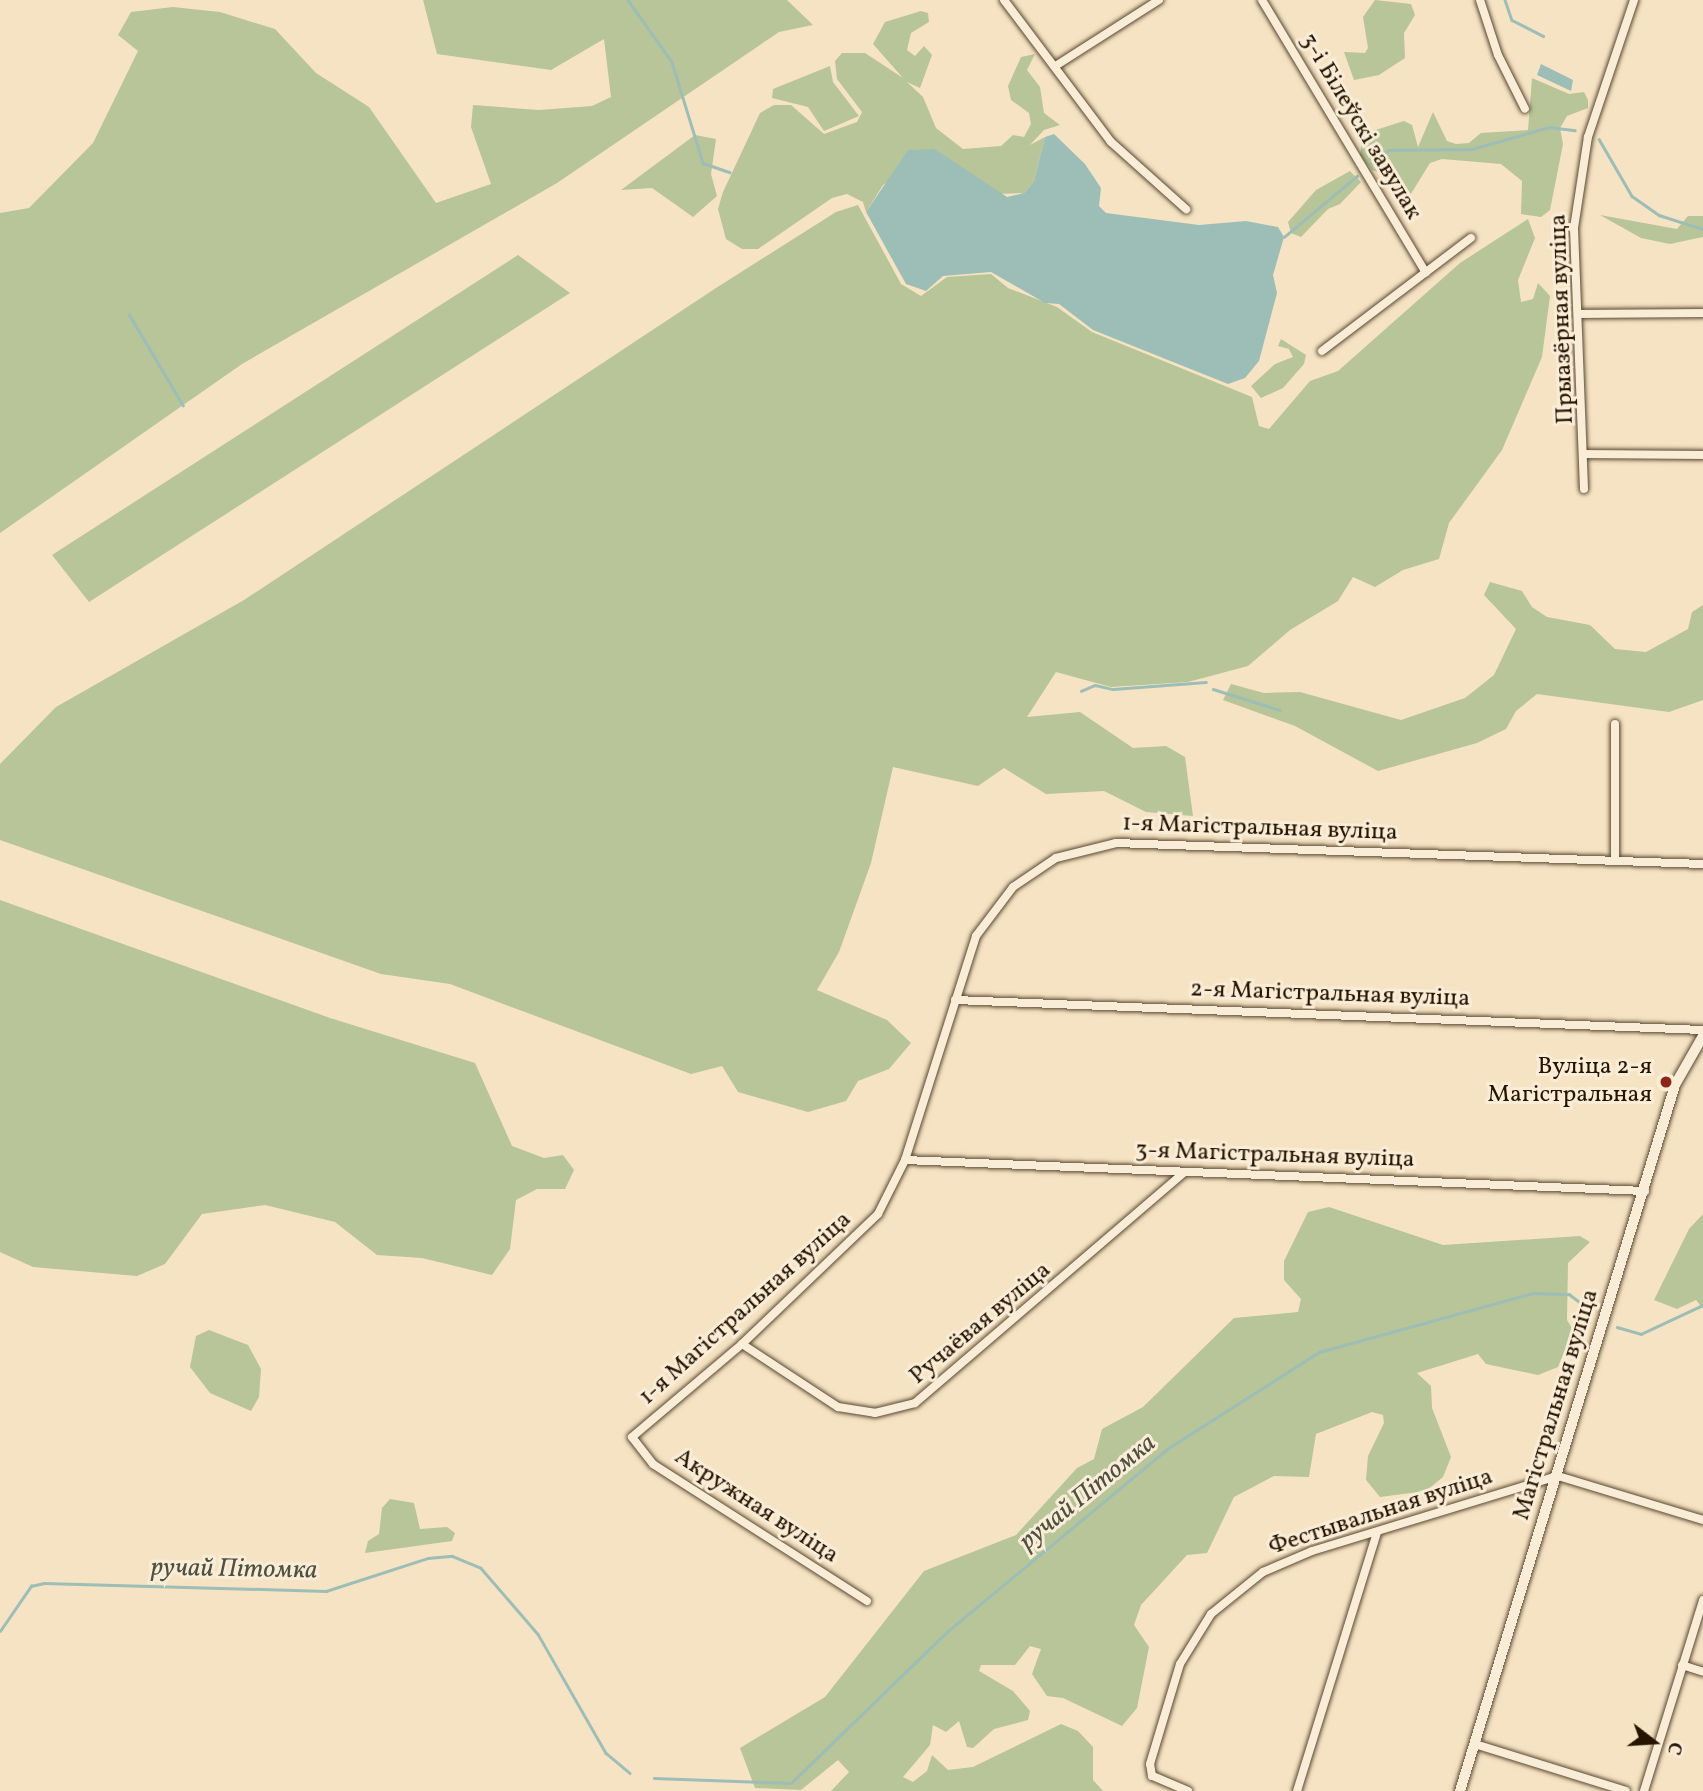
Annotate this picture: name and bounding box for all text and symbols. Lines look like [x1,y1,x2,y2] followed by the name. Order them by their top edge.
[1293,28,1427,226] street label: 3-і Білеўскі завулак
[1545,213,1581,425] street label: Прыазёрная вуліца
[1122,810,1398,848] street label: 1-я Магістральная вуліца
[1190,976,1470,1014] street label: 2-я Магістральная вуліца
[1488,1054,1652,1110] place label: Вуліца 2-я Магістральная
[1658,1074,1674,1090] marker: Вуліца 2-я Магістральная
[1135,1137,1415,1175] street label: 3-я Магістральная вуліца
[634,1206,858,1412] street label: 1-я Магістральная вуліца
[905,1257,1057,1391] street label: Ручаёвая вуліца
[1508,1286,1606,1524] street label: Магістральная вуліца
[1013,1428,1163,1558] water label: ручай Пітомка
[669,1443,843,1571] street label: Акружная вуліца
[1265,1463,1497,1563] street label: Фестывальная вуліца
[150,1553,318,1587] water label: ручай Пітомка
[1619,1707,1689,1777] north arrow
[1660,1738,1688,1758] text: С

